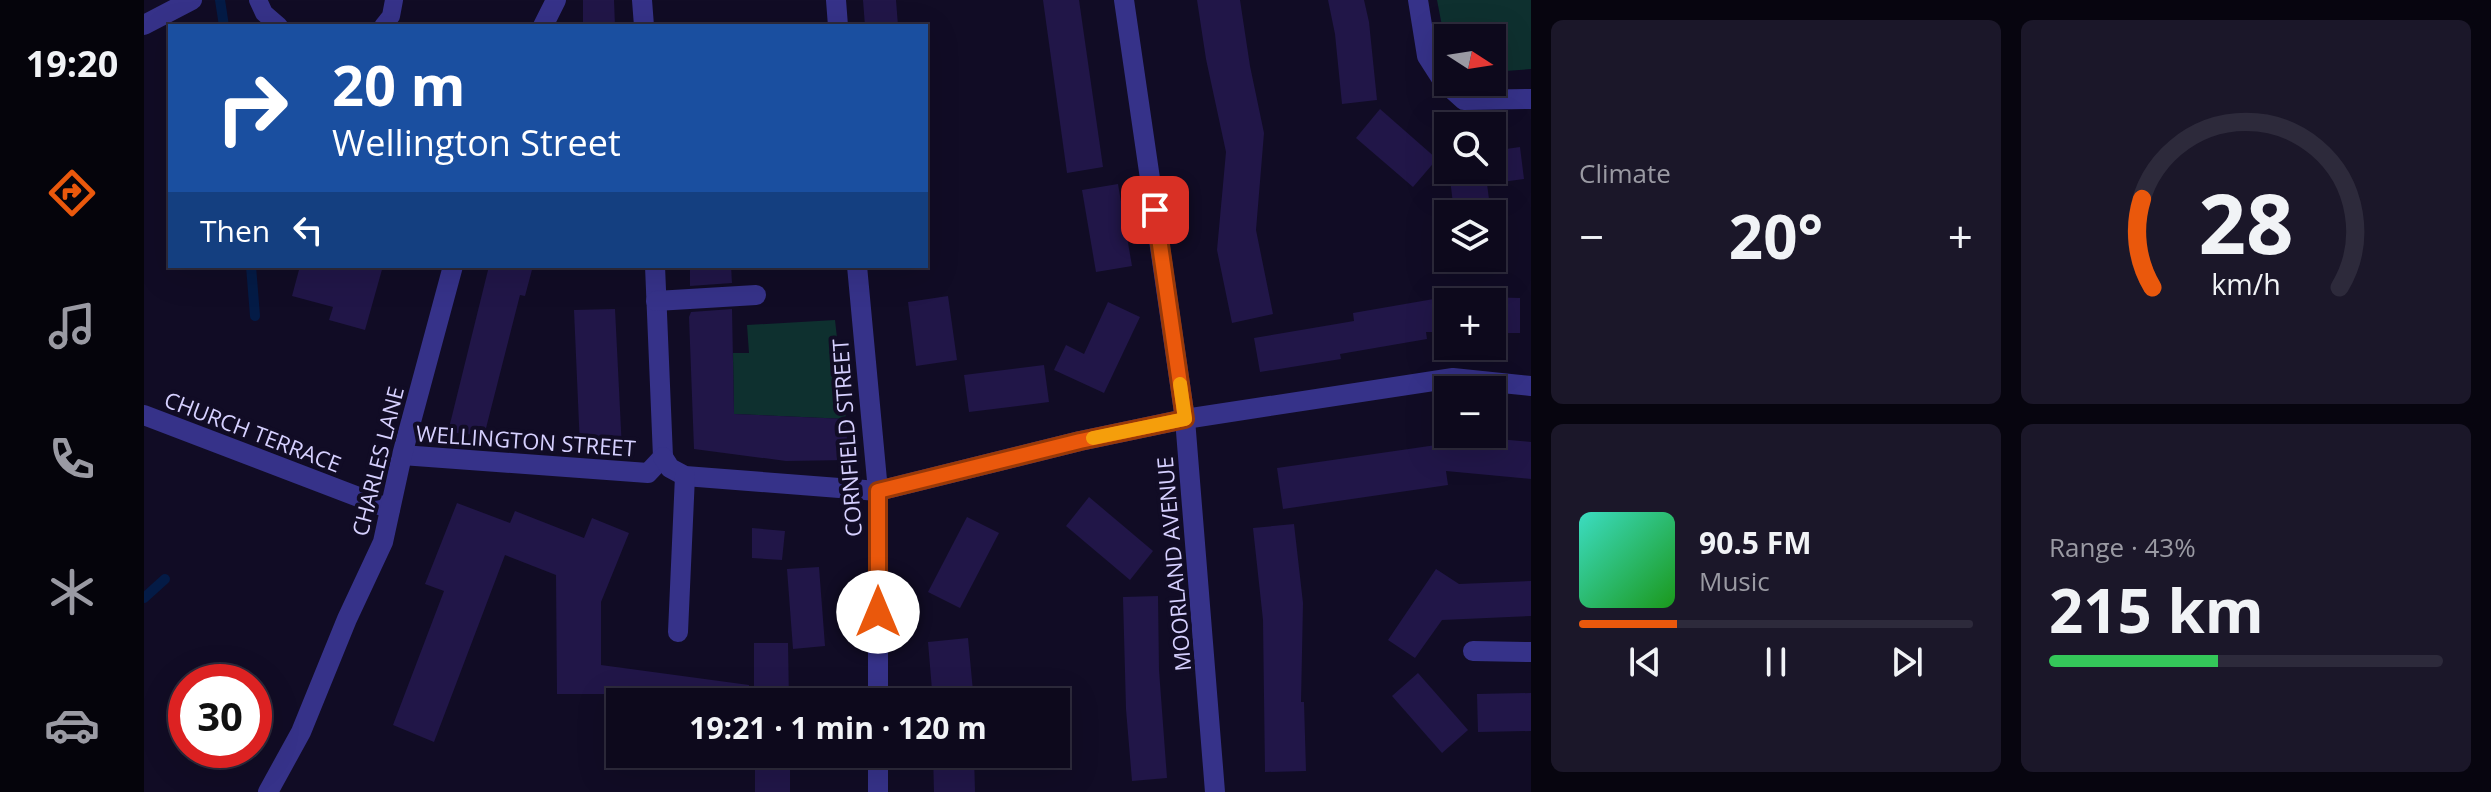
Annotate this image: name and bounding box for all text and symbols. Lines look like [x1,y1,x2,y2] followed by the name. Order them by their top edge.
[1434,24,1506,96] north arrow
[1434,24,1506,448] map controls
[26,39,118,88] text: 19:20
[332,46,466,122] text: 20 m
[200,56,304,160] icon: right
[1434,112,1506,184] button: search
[332,118,621,167] text: Wellington Street
[1579,155,1671,191] text: Climate
[44,165,100,221] icon: directions
[2198,165,2294,278] text: 28
[1121,176,1189,244] pin
[1133,188,1177,232] icon: arrive
[1729,195,1823,277] text: 20°
[1434,200,1506,272] button: layers
[1579,206,1604,266] text: −
[1948,206,1973,266] text: +
[286,208,330,252] icon: left
[200,210,270,251] text: Then
[2211,264,2281,303] text: km/h
[1434,288,1506,360] button: +
[44,298,100,354] icon: music
[824,338,868,538] street label: CORNFIELD STREET
[1434,376,1506,448] button: −
[160,383,346,479] street label: CHURCH TERRACE
[344,383,410,539] street label: CHARLES LANE
[415,417,637,463] street label: WELLINGTON STREET
[44,431,100,487] icon: phone
[1149,455,1197,673] street label: MOORLAND AVENUE
[1699,522,1812,563] text: 90.5 FM
[2049,529,2196,565] text: Range · 43%
[1699,563,1770,599] text: Music
[44,564,100,620] icon: climate
[2049,569,2264,651] text: 215 km
[836,570,920,654] position arrow
[1623,640,1667,684] icon: previous
[1754,640,1798,684] icon: pause
[1885,640,1929,684] icon: next
[168,664,272,768] speed limit sign: 30
[44,697,100,753] icon: car
[689,707,987,748] text: 19:21 · 1 min · 120 m

